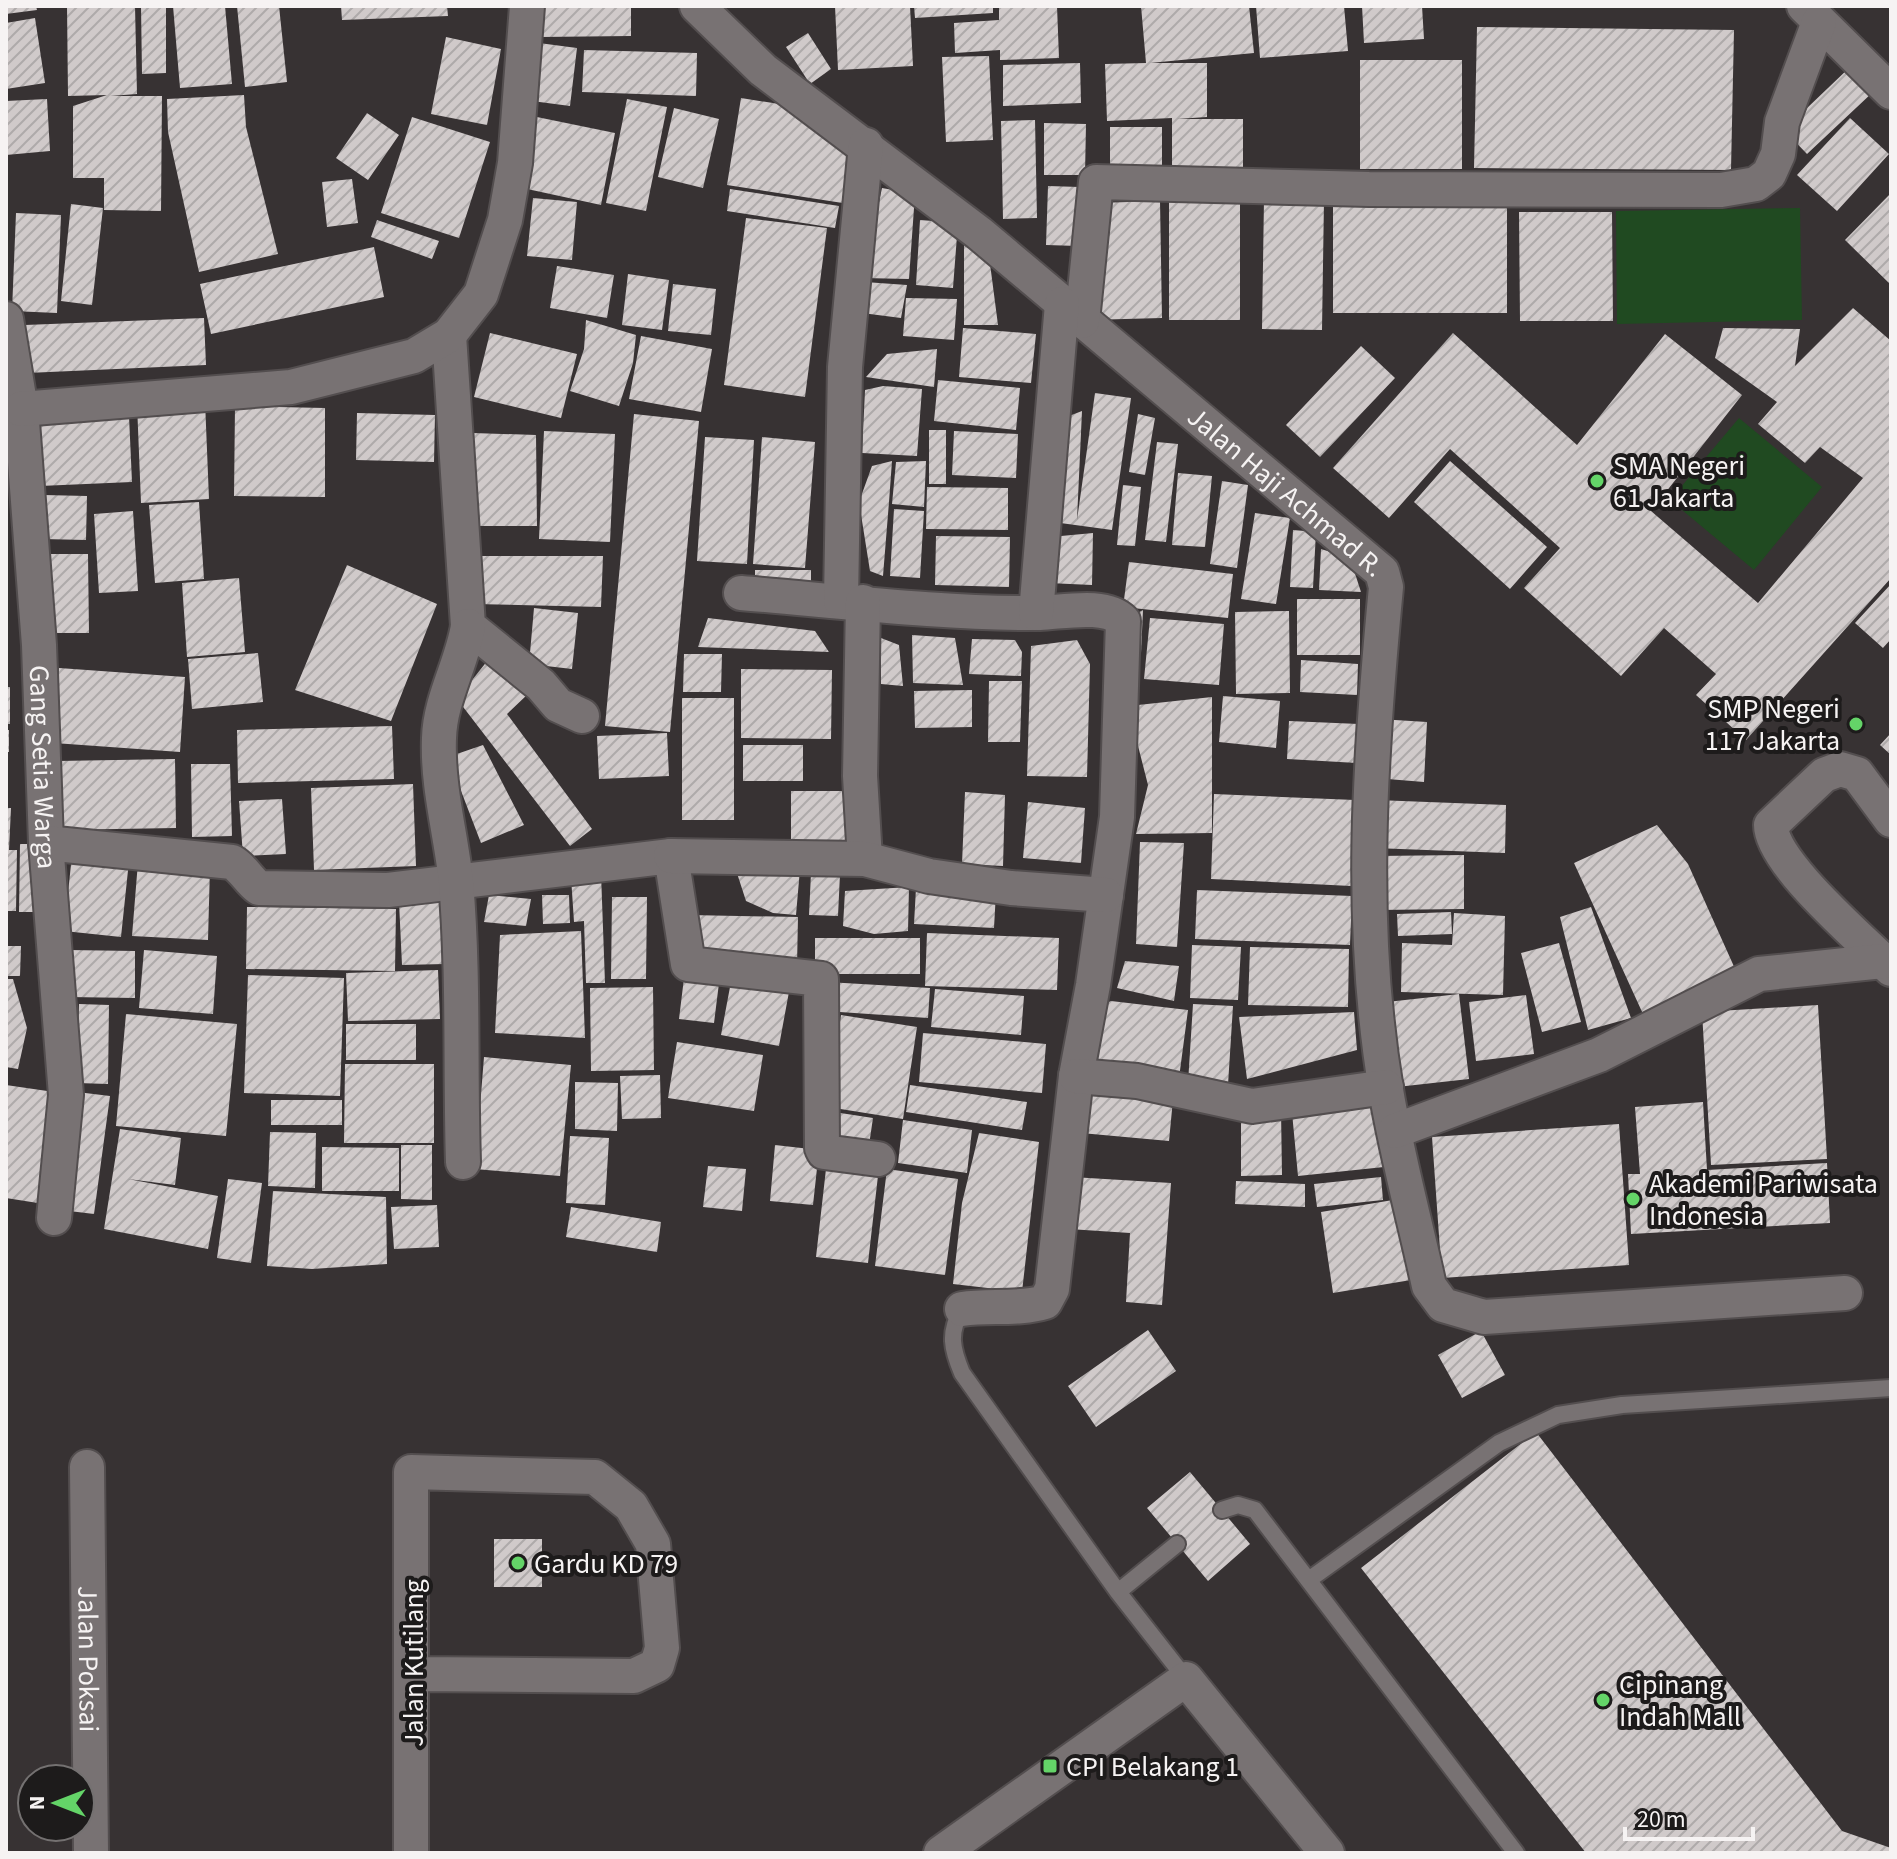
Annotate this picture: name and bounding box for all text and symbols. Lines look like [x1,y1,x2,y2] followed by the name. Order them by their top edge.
[1178,398,1393,587] street label: Jalan Haji Achmad R.
[1613,446,1745,518] place label: SMA Negeri 61 Jakarta
[1588,472,1606,490] marker: SMA Negeri 61 Jakarta
[19,664,67,871] street label: Gang Setia Warga
[1705,689,1840,761] place label: SMP Negeri 117 Jakarta
[1847,715,1865,733] marker: SMP Negeri 117 Jakarta
[1649,1164,1878,1236] place label: Akademi Pariwisata Indonesia
[1624,1190,1642,1208] marker: Akademi Pariwisata Indonesia
[534,1544,678,1584] place label: Gardu KD 79
[509,1554,527,1572] marker: Gardu KD 79
[394,1579,434,1747] street label: Jalan Kutilang
[67,1585,109,1733] street label: Jalan Poksai
[1619,1665,1741,1737] place label: Cipinang Indah Mall
[1594,1691,1612,1709] marker: Cipinang Indah Mall
[1066,1747,1239,1787] place label: CPI Belakang 1
[1041,1757,1059,1775] marker: CPI Belakang 1
[16,1763,96,1843] north arrow
[1625,1791,1753,1841] scale bar
[21,1796,53,1810] text: N
[1637,1802,1686,1837] text: 20 m

